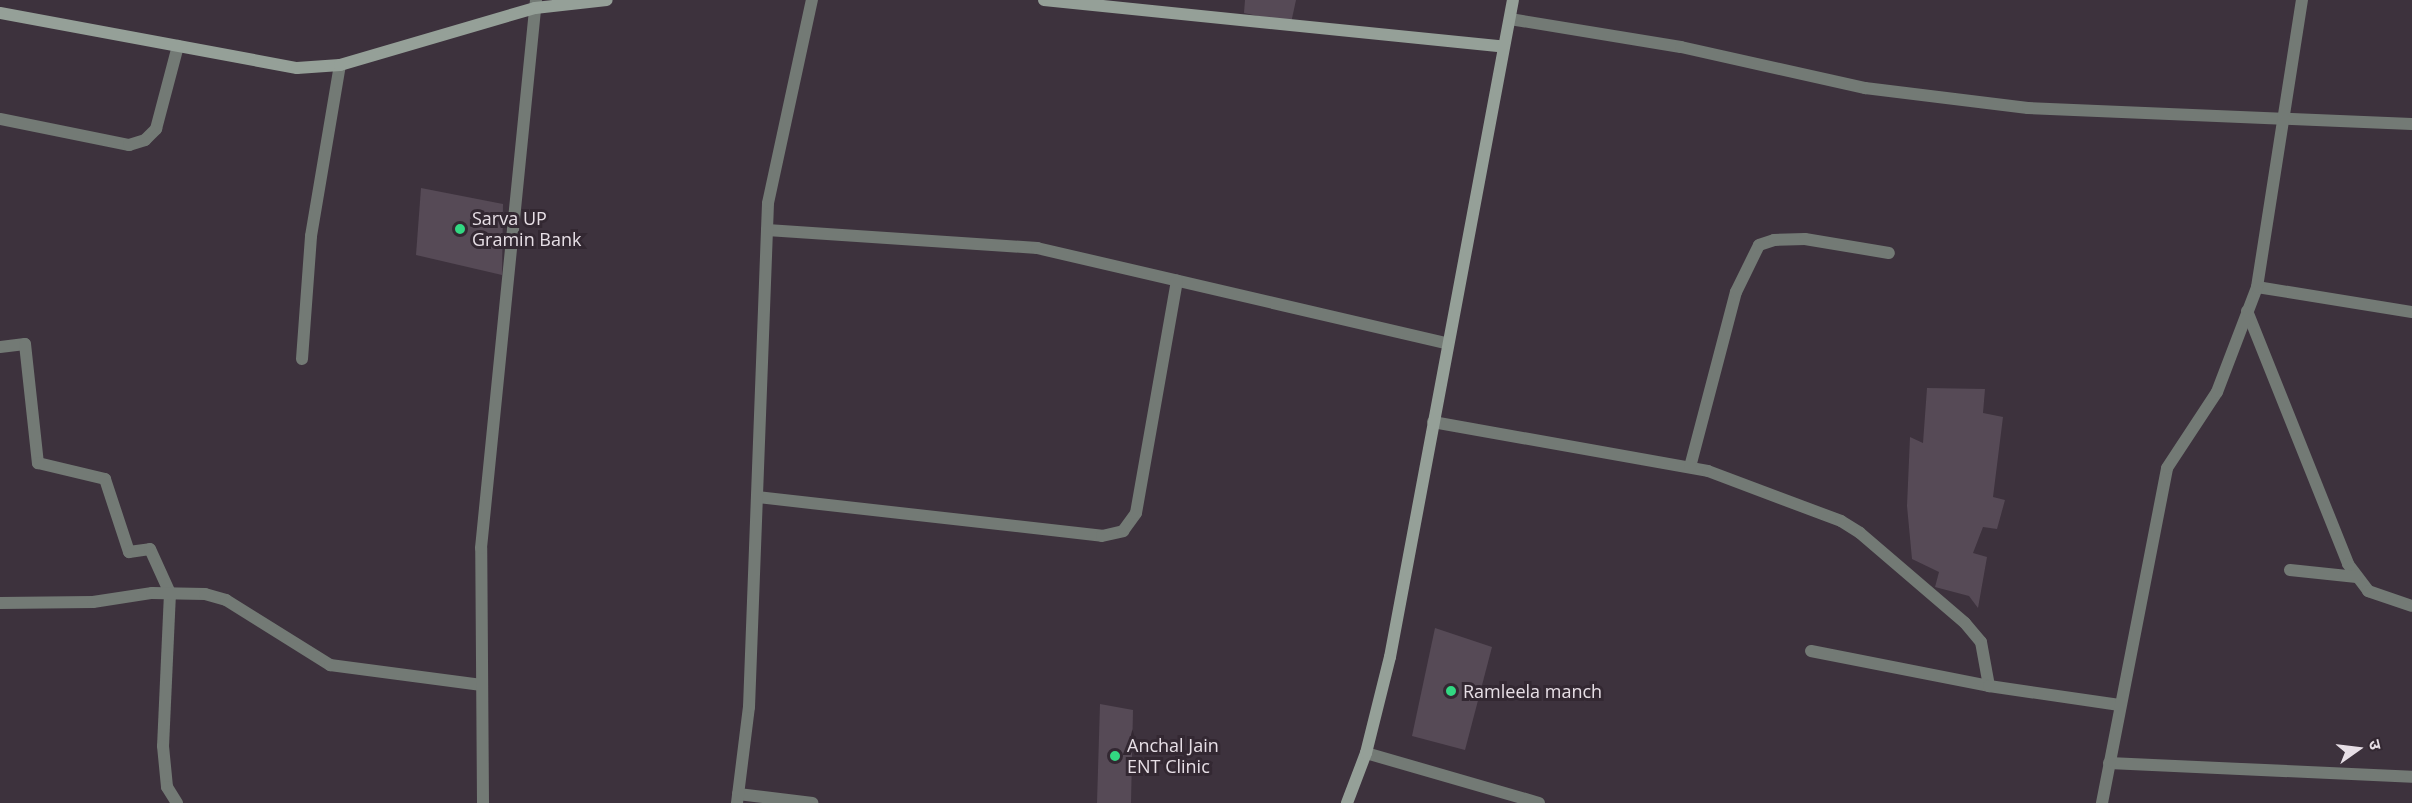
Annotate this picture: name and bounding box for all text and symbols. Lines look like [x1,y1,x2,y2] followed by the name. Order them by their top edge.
[472,208,581,250] place label: Sarva UP Gramin Bank
[453,222,467,236] marker: Sarva UP Gramin Bank
[1463,680,1602,702] place label: Ramleela manch
[1444,684,1458,698] marker: Ramleela manch
[2328,719,2388,779] north arrow
[1127,735,1219,777] place label: Anchal Jain ENT Clinic
[2364,737,2387,752] text: उ
[1108,749,1122,763] marker: Anchal Jain ENT Clinic

